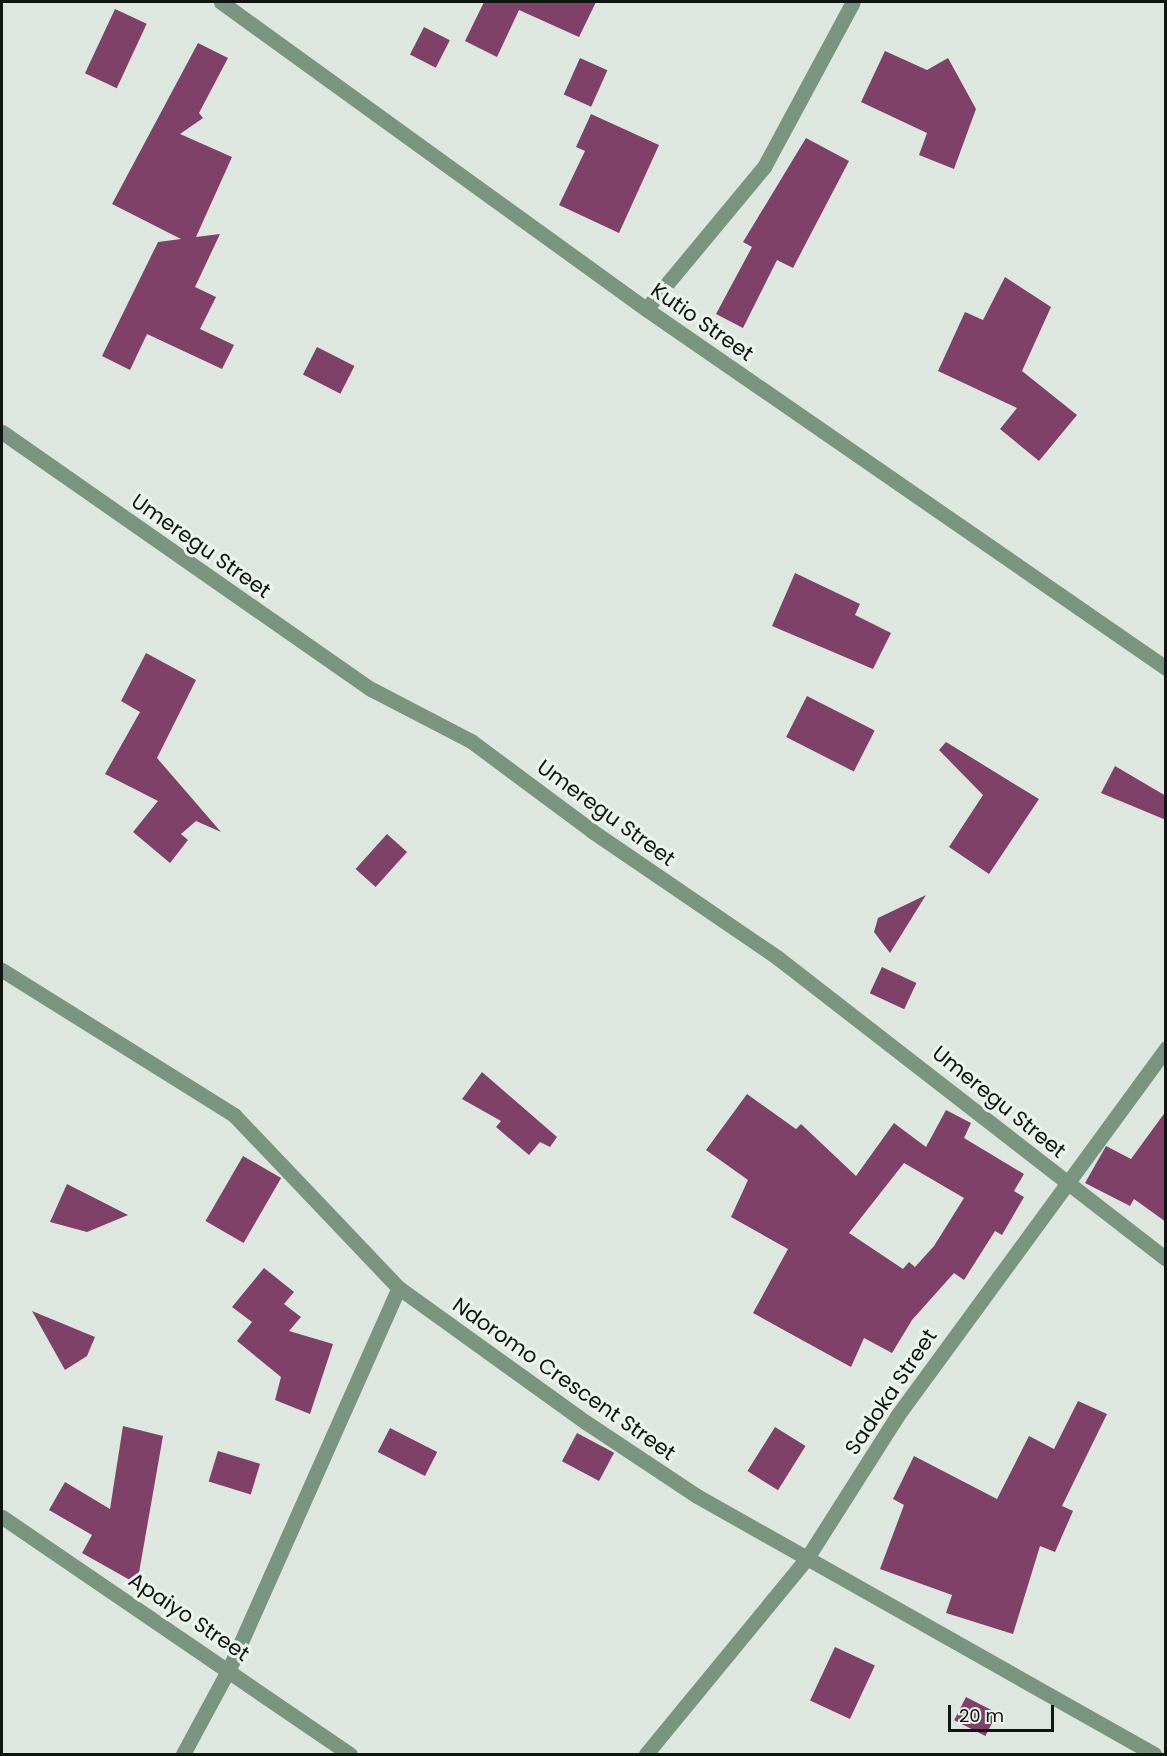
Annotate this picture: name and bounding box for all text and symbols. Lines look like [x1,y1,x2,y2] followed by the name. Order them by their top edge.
[646,277,758,367] street label: Kutio Street
[126,489,276,603] street label: Umeregu Street
[532,754,680,872] street label: Umeregu Street
[927,1040,1071,1164] street label: Umeregu Street
[448,1292,680,1466] street label: Ndoromo Crescent Street
[840,1324,942,1460] street label: Sadoka Street
[124,1567,254,1667] street label: Apaiyo Street
[951,1693,1058,1731] scale bar
[959,1703,1004,1728] text: 20 m

